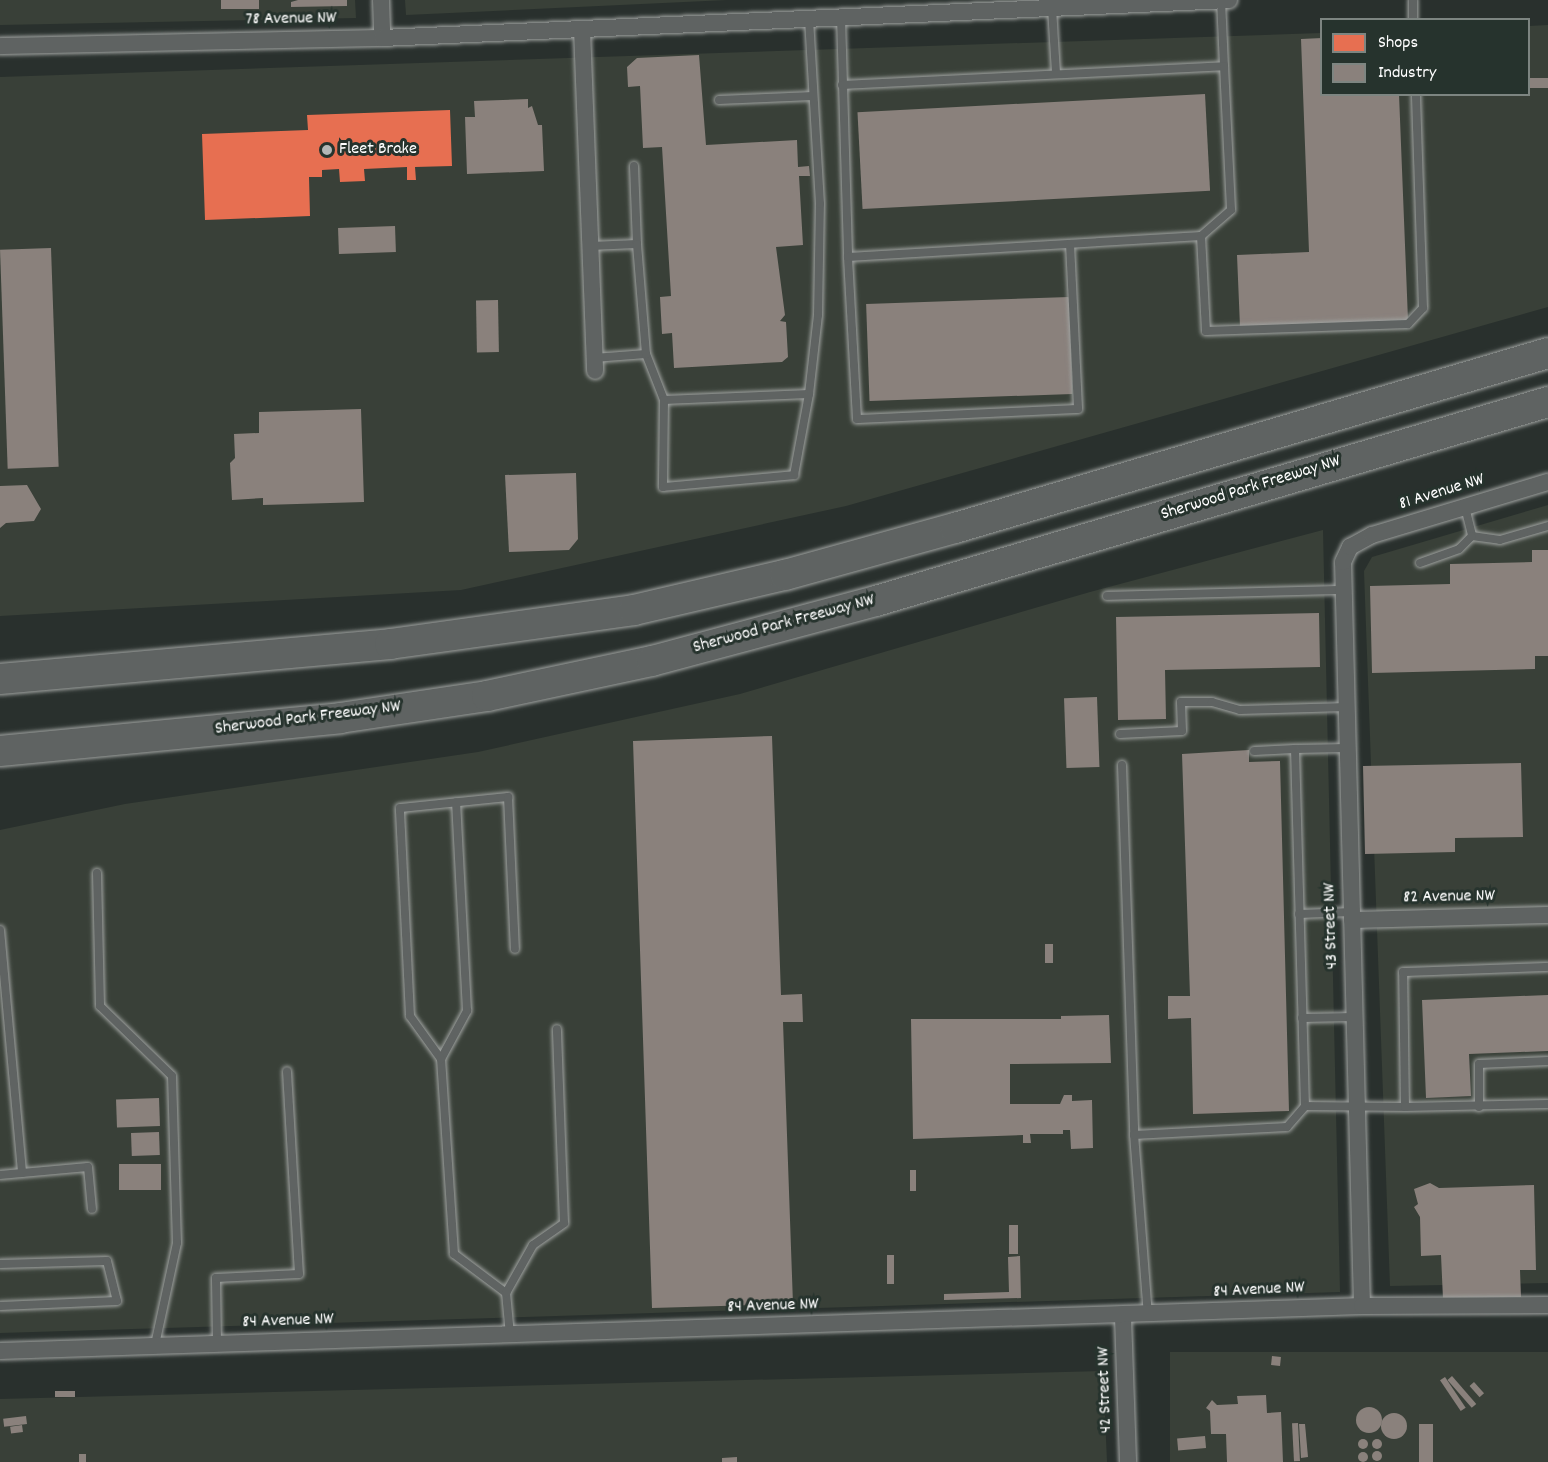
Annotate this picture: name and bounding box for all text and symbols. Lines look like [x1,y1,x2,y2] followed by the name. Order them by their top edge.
[245,8,337,32] street label: 78 Avenue NW
[1320,18,1530,96] legend
[1378,31,1418,56] text: Shops
[1378,61,1436,86] text: Industry
[339,139,417,161] place label: Fleet Brake
[320,143,334,157] marker: Fleet Brake
[1158,451,1344,527] street label: Sherwood Park Freeway NW
[1397,470,1487,516] street label: 81 Avenue NW
[691,590,877,660] street label: Sherwood Park Freeway NW
[214,697,402,741] street label: Sherwood Park Freeway NW
[1320,882,1344,970] street label: 43 Street NW
[1403,886,1495,910] street label: 82 Avenue NW
[1213,1278,1305,1304] street label: 84 Avenue NW
[727,1295,819,1319] street label: 84 Avenue NW
[242,1310,334,1334] street label: 84 Avenue NW
[1094,1346,1118,1434] street label: 42 Street NW

